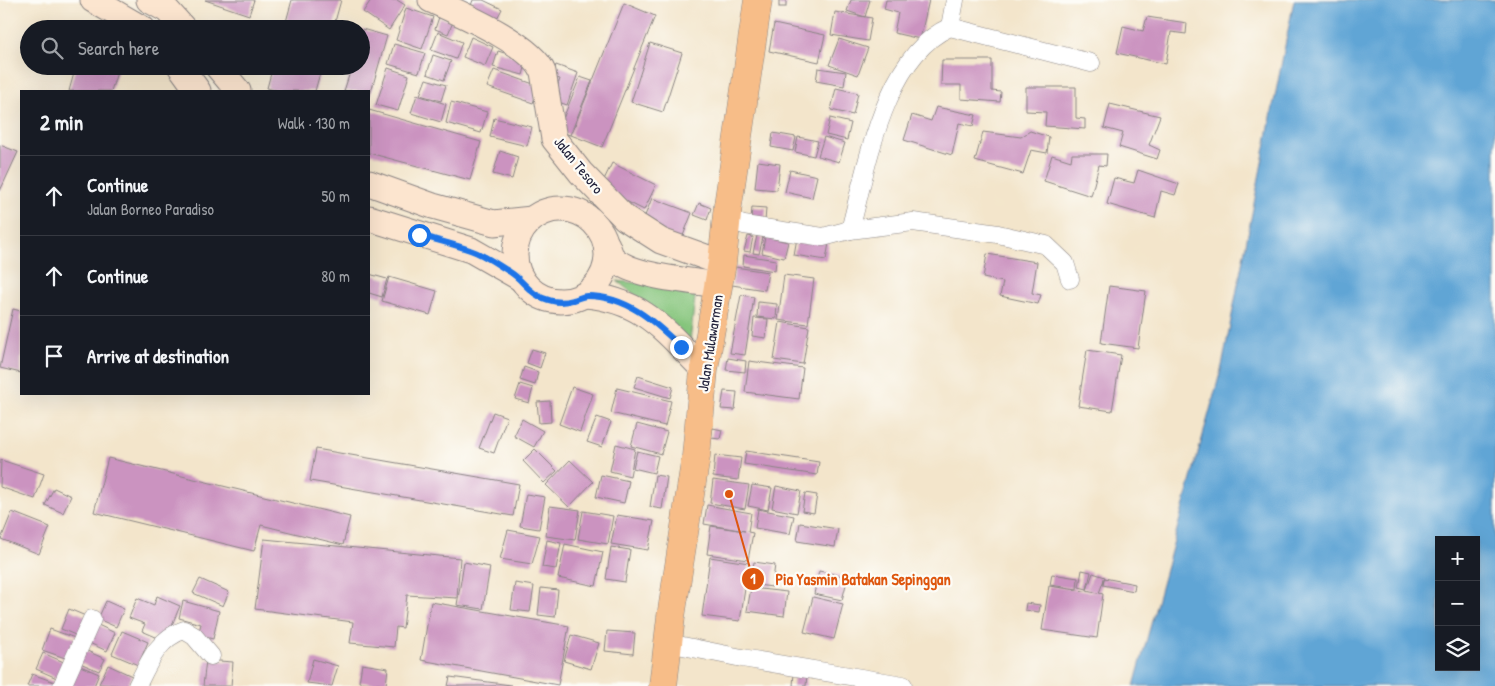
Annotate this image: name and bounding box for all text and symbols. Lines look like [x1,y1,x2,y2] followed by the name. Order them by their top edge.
[20,20,370,75] search box
[38,34,66,62] icon: search
[78,35,159,61] text: Search here
[40,108,83,137] text: 2 min
[278,112,350,134] text: Walk · 130 m
[549,132,609,198] street label: Jalan Tesoro
[87,172,148,198] text: Continue
[40,182,68,210] icon: ahead
[322,185,350,207] text: 50 m
[87,198,214,220] text: Jalan Borneo Paradiso
[408,224,431,247] route start
[40,262,68,290] icon: ahead
[87,263,148,289] text: Continue
[321,265,350,287] text: 80 m
[692,293,728,393] street label: Jalan Mulawarman
[670,336,693,359] route end
[40,342,68,370] icon: arrive
[87,343,229,369] text: Arrive at destination
[1435,536,1480,671] map controls
[1435,536,1480,581] button: +
[741,564,961,595] callout: Pia Yasmin Batakan Sepinggan
[750,568,756,589] text: 1
[775,568,951,591] text: Pia Yasmin Batakan Sepinggan
[1435,581,1480,626] button: −
[1435,626,1480,671] button: layers

